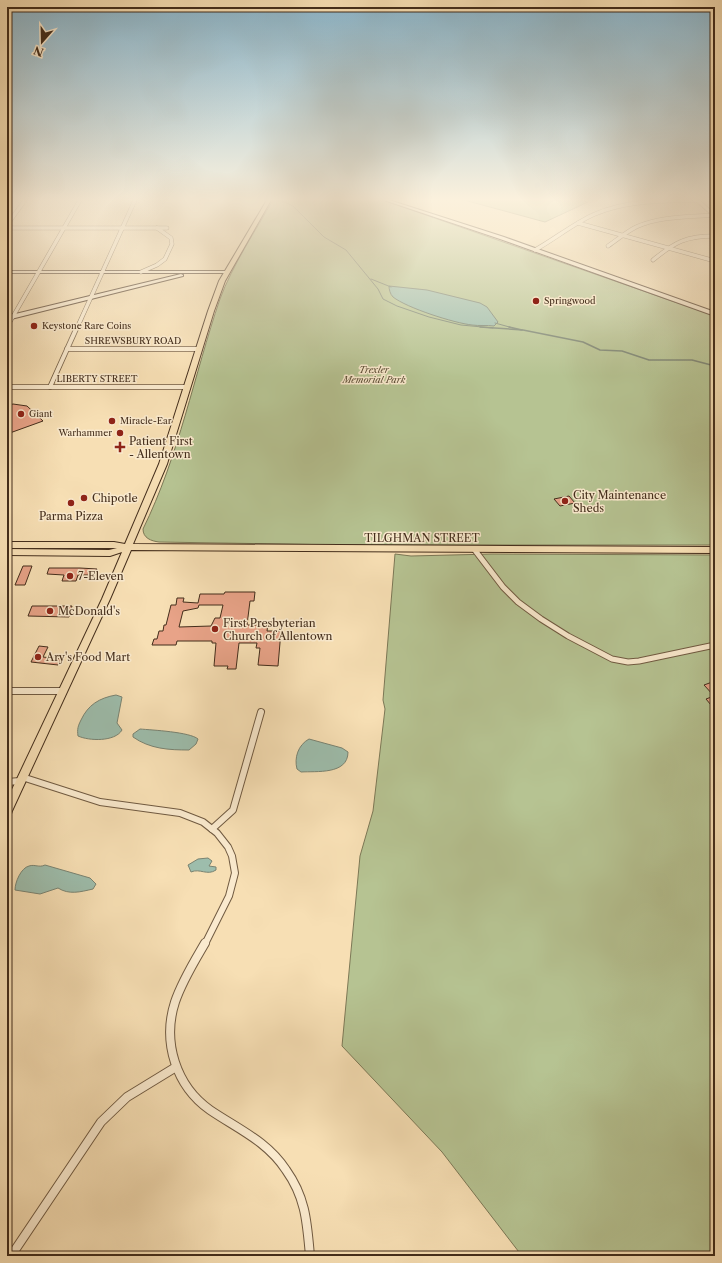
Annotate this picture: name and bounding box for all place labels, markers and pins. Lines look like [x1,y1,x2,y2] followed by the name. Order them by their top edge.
[544,295,596,306] place label: Springwood
[531,296,541,306] marker: Springwood
[42,320,131,331] place label: Keystone Rare Coins
[29,321,39,331] marker: Keystone Rare Coins
[29,408,53,419] place label: Giant
[16,409,26,419] marker: Giant
[120,415,172,426] place label: Miracle-Ear
[107,416,117,426] marker: Miracle-Ear
[57,427,112,438] place label: Warhammer
[115,428,125,438] marker: Warhammer
[129,434,193,461] place label: Patient First - Allentown
[114,441,126,453] marker: Patient First - Allentown
[573,488,666,515] place label: City Maintenance Sheds
[92,491,138,505] place label: Chipotle
[79,493,89,503] marker: Chipotle
[560,496,570,506] marker: City Maintenance Sheds
[66,498,76,508] marker: Parma Pizza
[39,509,103,523] place label: Parma Pizza
[78,569,124,583] place label: 7-Eleven
[65,571,75,581] marker: 7-Eleven
[58,604,120,618] place label: McDonald's
[45,606,55,616] marker: McDonald's
[223,616,332,643] place label: First Presbyterian Church of Allentown
[210,624,220,634] marker: First Presbyterian Church of Allentown
[45,650,130,664] place label: Ary's Food Mart
[33,652,43,662] marker: Ary's Food Mart

